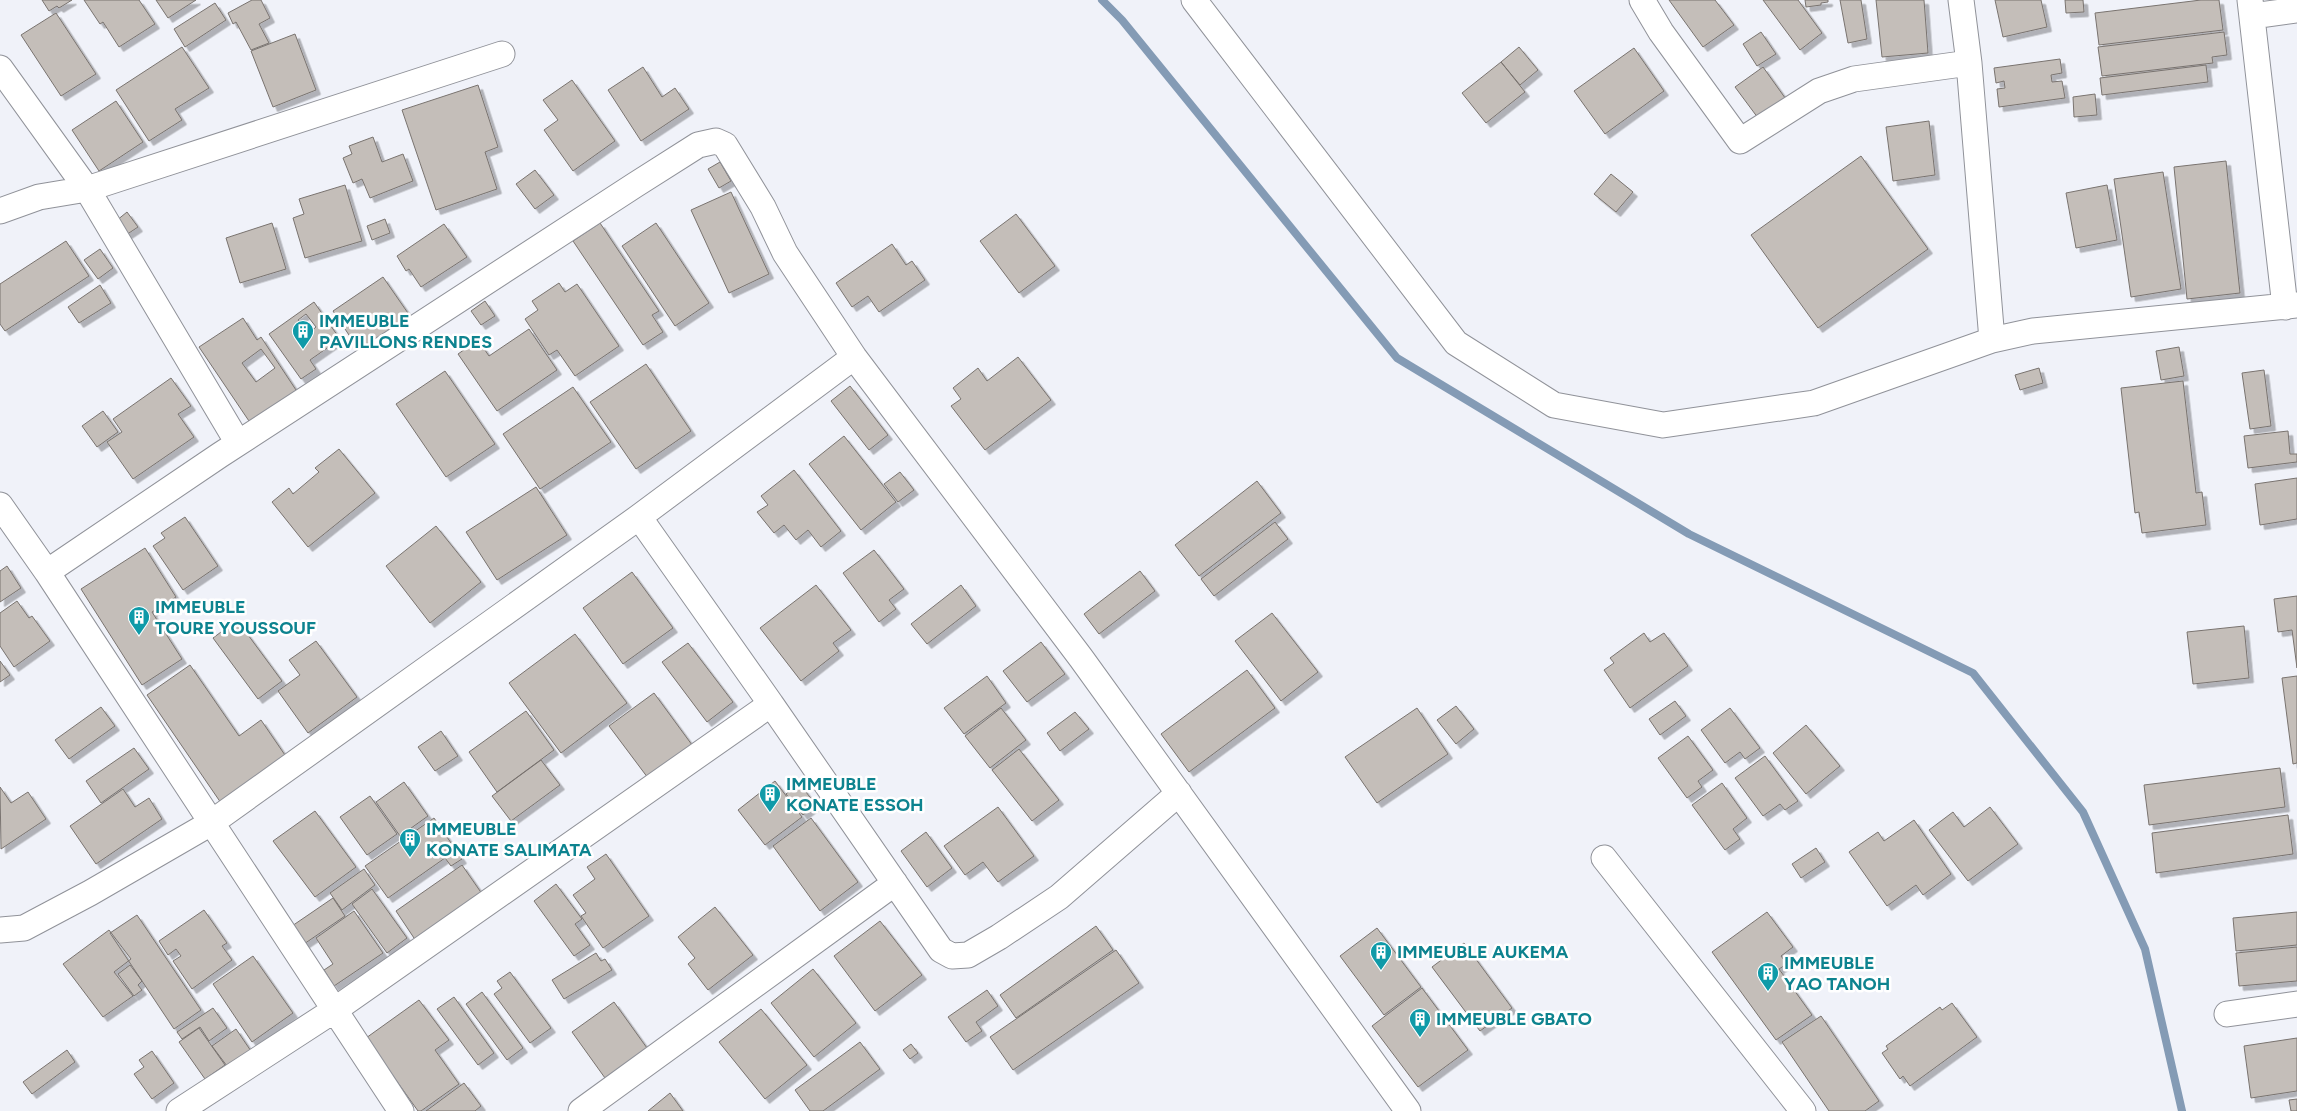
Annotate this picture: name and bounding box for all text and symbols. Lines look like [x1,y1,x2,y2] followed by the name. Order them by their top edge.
[319,310,492,353] place label: IMMEUBLE PAVILLONS RENDES
[291,319,315,350] building icon: IMMEUBLE PAVILLONS RENDES
[155,596,316,639] place label: IMMEUBLE TOURE YOUSSOUF
[127,605,151,636] building icon: IMMEUBLE TOURE YOUSSOUF
[786,773,924,816] place label: IMMEUBLE KONATE ESSOH
[758,782,782,813] building icon: IMMEUBLE KONATE ESSOH
[426,818,592,861] place label: IMMEUBLE KONATE SALIMATA
[398,827,422,858] building icon: IMMEUBLE KONATE SALIMATA
[1369,940,1393,971] building icon: IMMEUBLE AUKEMA
[1397,941,1568,963] place label: IMMEUBLE AUKEMA
[1784,952,1890,995] place label: IMMEUBLE YAO TANOH
[1756,961,1780,992] building icon: IMMEUBLE YAO TANOH
[1408,1007,1432,1038] building icon: IMMEUBLE GBATO
[1436,1008,1592,1030] place label: IMMEUBLE GBATO

